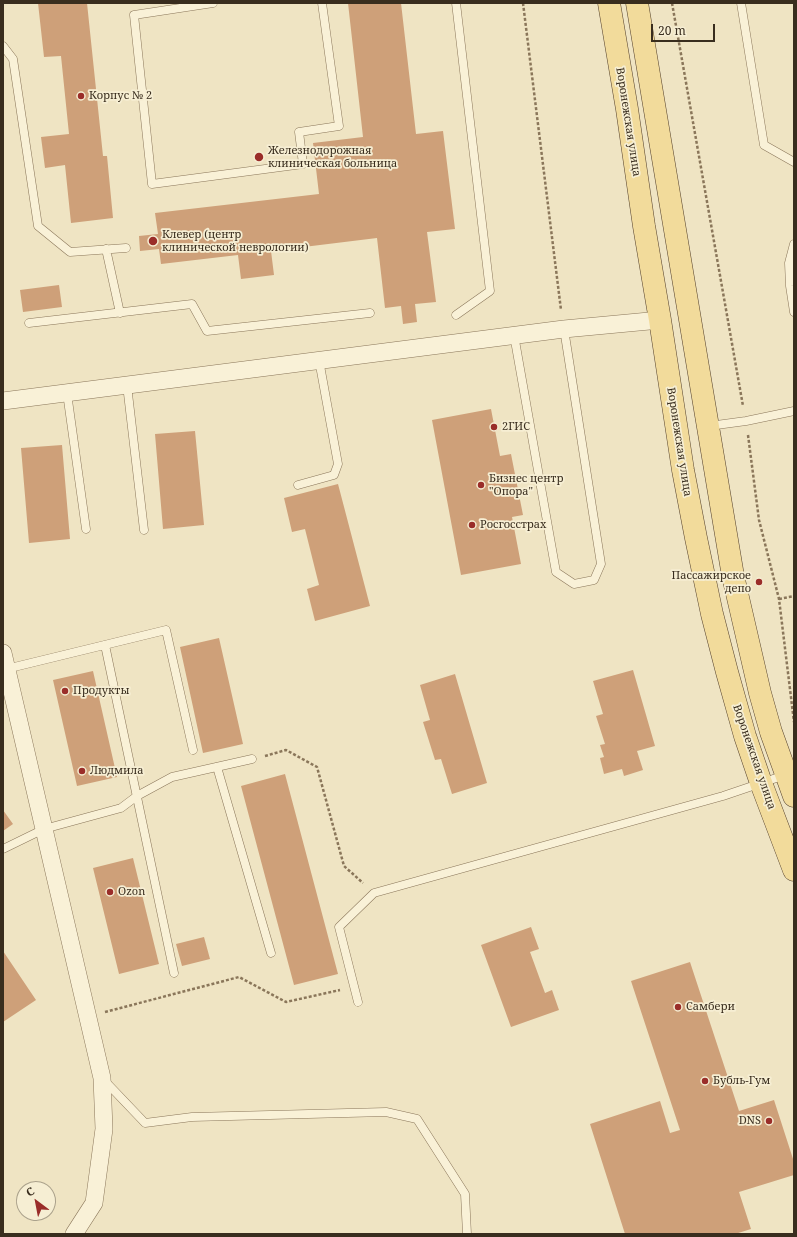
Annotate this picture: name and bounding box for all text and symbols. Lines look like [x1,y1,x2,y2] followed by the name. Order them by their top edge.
[653,16,717,42] scale bar
[658,22,686,39] text: 20 m
[613,67,643,177] street label: Воронежская улица
[89,89,152,103] place label: Корпус № 2
[76,91,86,101] marker: Корпус № 2
[268,144,397,170] place label: Железнодорожная клиническая больница
[253,151,265,163] marker: Железнодорожная клиническая больница
[162,228,309,254] place label: Клевер (центр клинической неврологии)
[147,235,159,247] marker: Клевер (центр клинической неврологии)
[664,387,694,497] street label: Воронежская улица
[502,420,530,434] place label: 2ГИС
[489,422,499,432] marker: 2ГИС
[489,472,563,498] place label: Бизнес центр "Опора"
[476,480,486,490] marker: Бизнес центр "Опора"
[480,518,546,532] place label: Росгосстрах
[467,520,477,530] marker: Росгосстрах
[672,569,751,595] place label: Пассажирское депо
[754,577,764,587] marker: Пассажирское депо
[73,684,129,698] place label: Продукты
[60,686,70,696] marker: Продукты
[730,703,778,811] street label: Воронежская улица
[90,764,143,778] place label: Людмила
[77,766,87,776] marker: Людмила
[118,885,145,899] place label: Ozon
[105,887,115,897] marker: Ozon
[686,1000,735,1014] place label: Самбери
[673,1002,683,1012] marker: Самбери
[713,1074,770,1088] place label: Бубль-Гум
[700,1076,710,1086] marker: Бубль-Гум
[739,1114,761,1128] place label: DNS
[764,1116,774,1126] marker: DNS
[16,1181,56,1221] north arrow
[23,1183,37,1200] text: С

